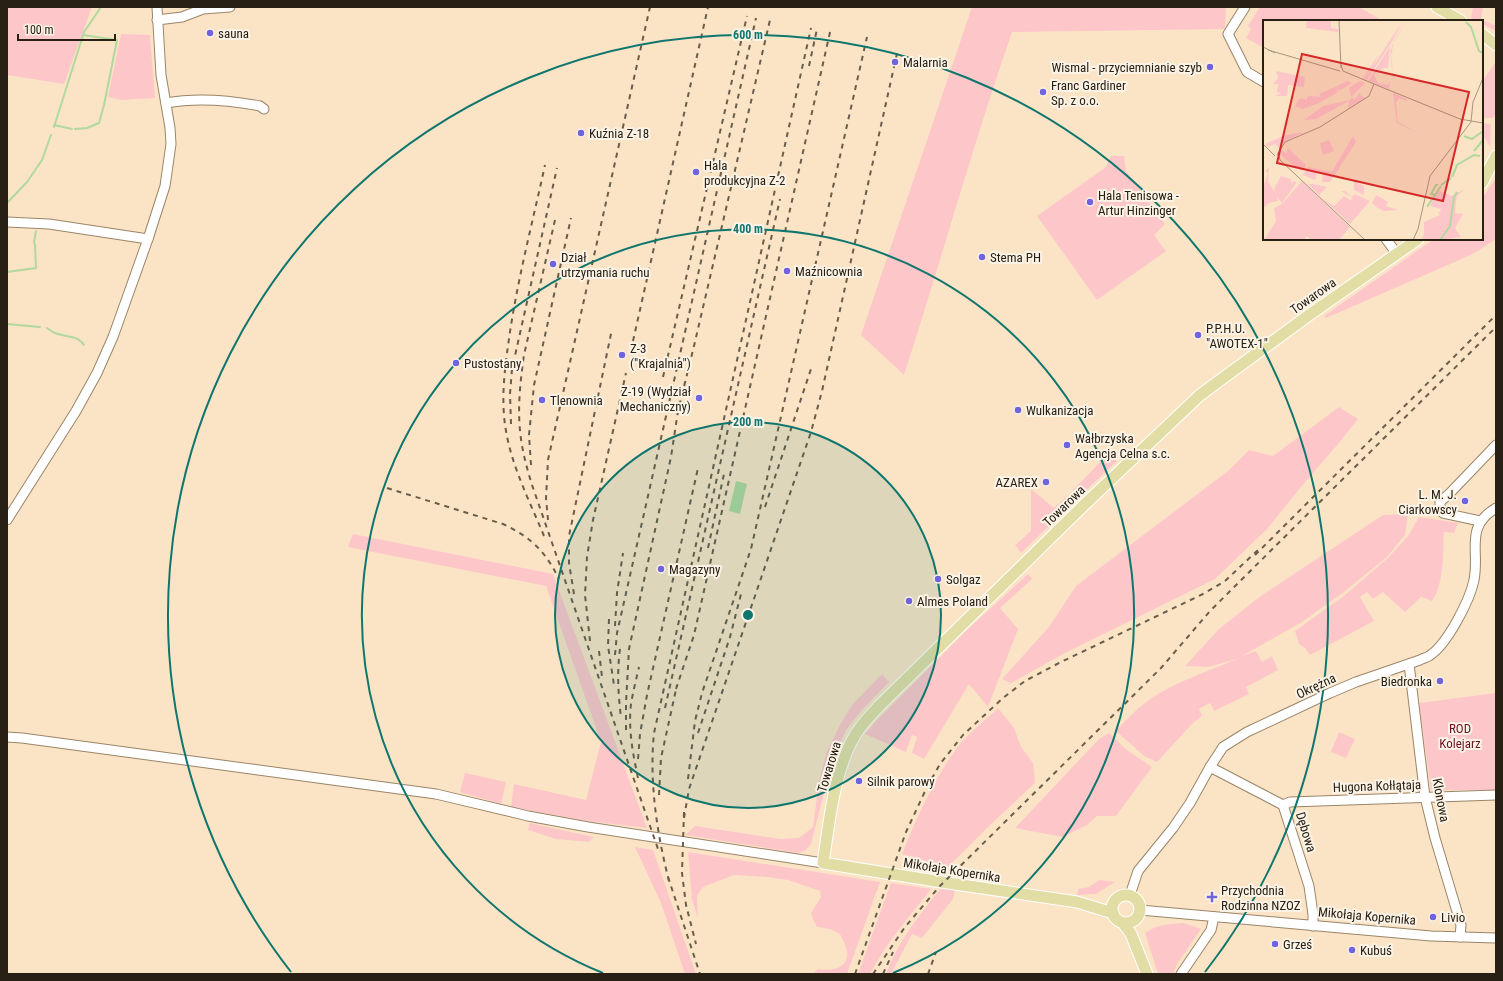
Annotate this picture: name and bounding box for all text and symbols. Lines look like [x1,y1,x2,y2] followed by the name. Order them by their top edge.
[18,16,115,42] scale bar
[1263,20,1483,240] inset map
[24,23,54,37] text: 100 m
[218,26,249,41] place label: sauna
[205,28,215,38] marker: sauna
[733,28,763,42] text: 600 m
[903,55,948,70] place label: Malarnia
[890,57,900,67] marker: Malarnia
[1051,60,1202,75] place label: Wismal - przyciemnianie szyb
[1205,62,1215,72] marker: Wismal - przyciemnianie szyb
[1051,78,1126,108] place label: Franc Gardiner Sp. z o.o.
[1038,87,1048,97] marker: Franc Gardiner Sp. z o.o.
[589,126,649,141] place label: Kuźnia Z-18
[576,128,586,138] marker: Kuźnia Z-18
[704,158,786,188] place label: Hala produkcyjna Z-2
[691,167,701,177] marker: Hala produkcyjna Z-2
[1098,188,1179,218] place label: Hala Tenisowa - Artur Hinzinger
[1085,197,1095,207] marker: Hala Tenisowa - Artur Hinzinger
[733,222,763,236] text: 400 m
[561,250,650,280] place label: Dział utrzymania ruchu
[990,250,1041,265] place label: Stema PH
[977,252,987,262] marker: Stema PH
[548,259,558,269] marker: Dział utrzymania ruchu
[795,264,863,279] place label: Maźnicownia
[782,266,792,276] marker: Maźnicownia
[1287,275,1339,317] street label: Towarowa
[1206,321,1268,351] place label: P.P.H.U. "AWOTEX-1"
[1193,330,1203,340] marker: P.P.H.U. "AWOTEX-1"
[630,341,691,371] place label: Z-3 ("Krajalnia")
[617,350,627,360] marker: Z-3 ("Krajalnia")
[464,356,522,371] place label: Pustostany
[451,358,461,368] marker: Pustostany
[620,384,691,414] place label: Z-19 (Wydział Mechaniczny)
[550,393,603,408] place label: Tlenownia
[694,393,704,403] marker: Z-19 (Wydział Mechaniczny)
[537,395,547,405] marker: Tlenownia
[1026,403,1094,418] place label: Wulkanizacja
[1013,405,1023,415] marker: Wulkanizacja
[733,415,763,429] text: 200 m
[1075,431,1170,461] place label: Wałbrzyska Agencja Celna s.c.
[1062,440,1072,450] marker: Wałbrzyska Agencja Celna s.c.
[996,475,1038,490] place label: AZAREX
[1041,477,1051,487] marker: AZAREX
[1040,482,1088,530] street label: Towarowa
[1398,487,1458,517] place label: L. M. J. Ciarkowscy
[1460,496,1470,506] marker: L. M. J. Ciarkowscy
[669,562,721,577] place label: Magazyny
[656,564,666,574] marker: Magazyny
[946,572,981,587] place label: Solgaz
[933,574,943,584] marker: Solgaz
[917,594,988,609] place label: Almes Poland
[904,596,914,606] marker: Almes Poland
[741,608,755,622] centre of rings
[1294,670,1338,702] street label: Okrężna
[1381,674,1432,689] place label: Biedronka
[1435,676,1445,686] marker: Biedronka
[1439,721,1481,751] park label: ROD Kolejarz
[814,740,844,794] street label: Towarowa
[867,774,935,789] place label: Silnik parowy
[854,776,864,786] marker: Silnik parowy
[1333,777,1421,795] street label: Hugona Kołłątaja
[1429,777,1453,823] street label: Klonowa
[1293,810,1319,854] street label: Dębowa
[902,855,1002,885] street label: Mikołaja Kopernika
[1221,883,1301,913] place label: Przychodnia Rodzinna NZOZ
[1206,891,1218,903] marker: Przychodnia Rodzinna NZOZ
[1317,904,1417,928] street label: Mikołaja Kopernika
[1441,910,1465,925] place label: Livio
[1428,912,1438,922] marker: Livio
[1283,937,1312,952] place label: Grześ
[1270,939,1280,949] marker: Grześ
[1360,943,1392,958] place label: Kubuś
[1347,945,1357,955] marker: Kubuś

